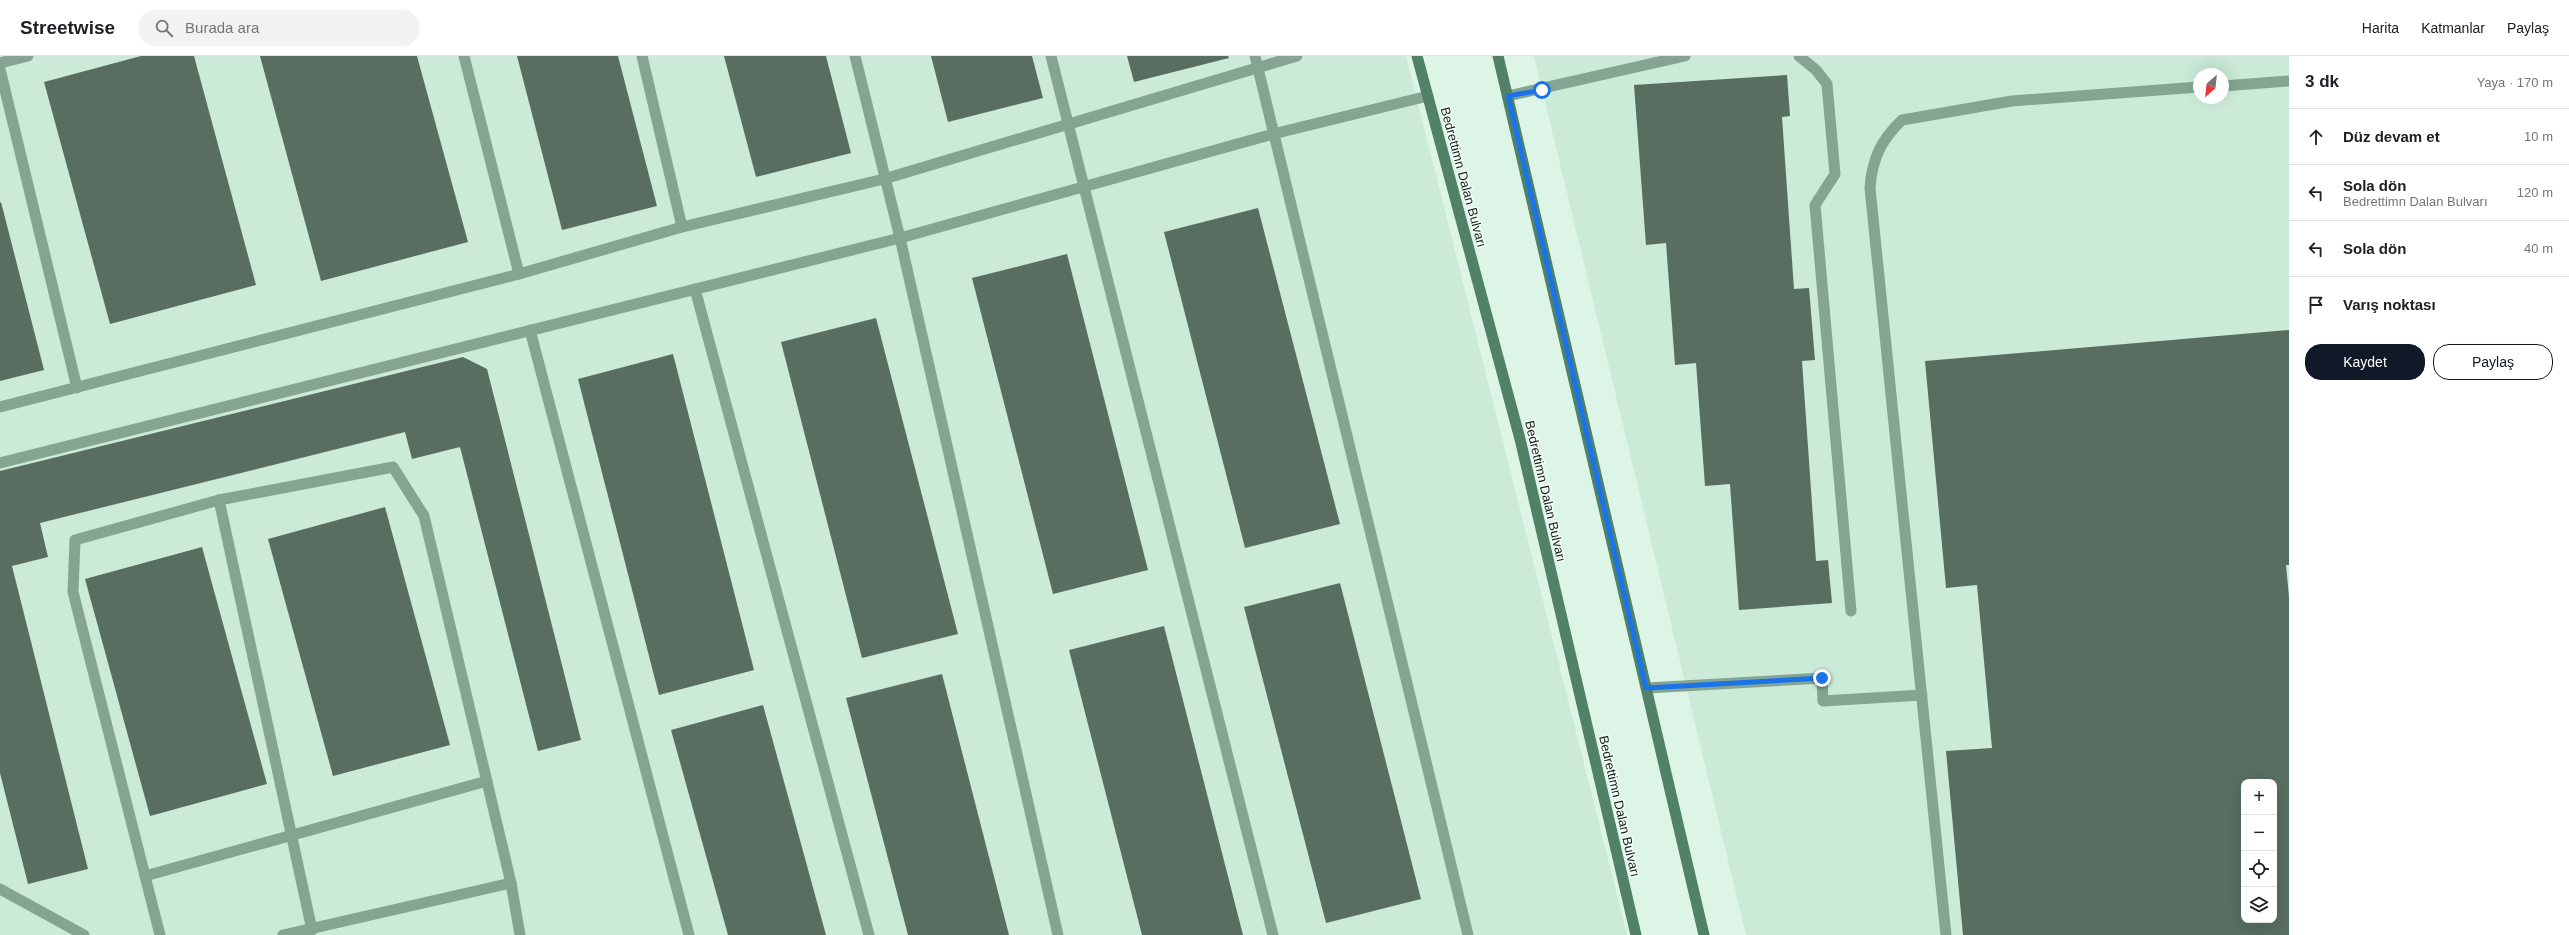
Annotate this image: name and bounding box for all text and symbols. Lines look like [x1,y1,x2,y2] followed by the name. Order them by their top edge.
[139,10,419,46] search box
[20,17,115,38] text: Streetwise
[153,17,175,39] icon: search
[185,19,259,36] text: Burada ara
[2362,20,2399,36] text: Harita
[2421,20,2485,36] text: Katmanlar
[2507,20,2549,36] text: Paylaş
[2193,68,2229,104] north arrow
[2305,72,2339,91] text: 3 dk
[2477,75,2553,90] text: Yaya · 170 m
[1533,81,1551,99] route start
[1438,105,1489,249] street label: Bedrettimn Dalan Bulvarı
[2305,126,2327,148] icon: ahead
[2343,128,2440,145] text: Düz devam et
[2524,129,2553,144] text: 10 m
[2343,177,2406,194] text: Sola dön
[2305,182,2327,204] icon: left
[2517,185,2553,200] text: 120 m
[2343,194,2488,209] text: Bedrettimn Dalan Bulvarı
[2305,238,2327,260] icon: left
[2343,240,2406,257] text: Sola dön
[2524,241,2553,256] text: 40 m
[2305,294,2327,316] icon: arrive
[2343,296,2436,313] text: Varış noktası
[2305,344,2425,380] button: Kaydet
[2433,344,2553,380] button: Paylaş
[1522,419,1569,563] street label: Bedrettimn Dalan Bulvarı
[1813,669,1831,687] route end
[1596,734,1643,878] street label: Bedrettimn Dalan Bulvarı
[2241,779,2277,923] map controls
[2241,779,2277,815] button: +
[2241,815,2277,851] button: −
[2241,851,2277,887] button: locate
[2241,887,2277,923] button: layers

